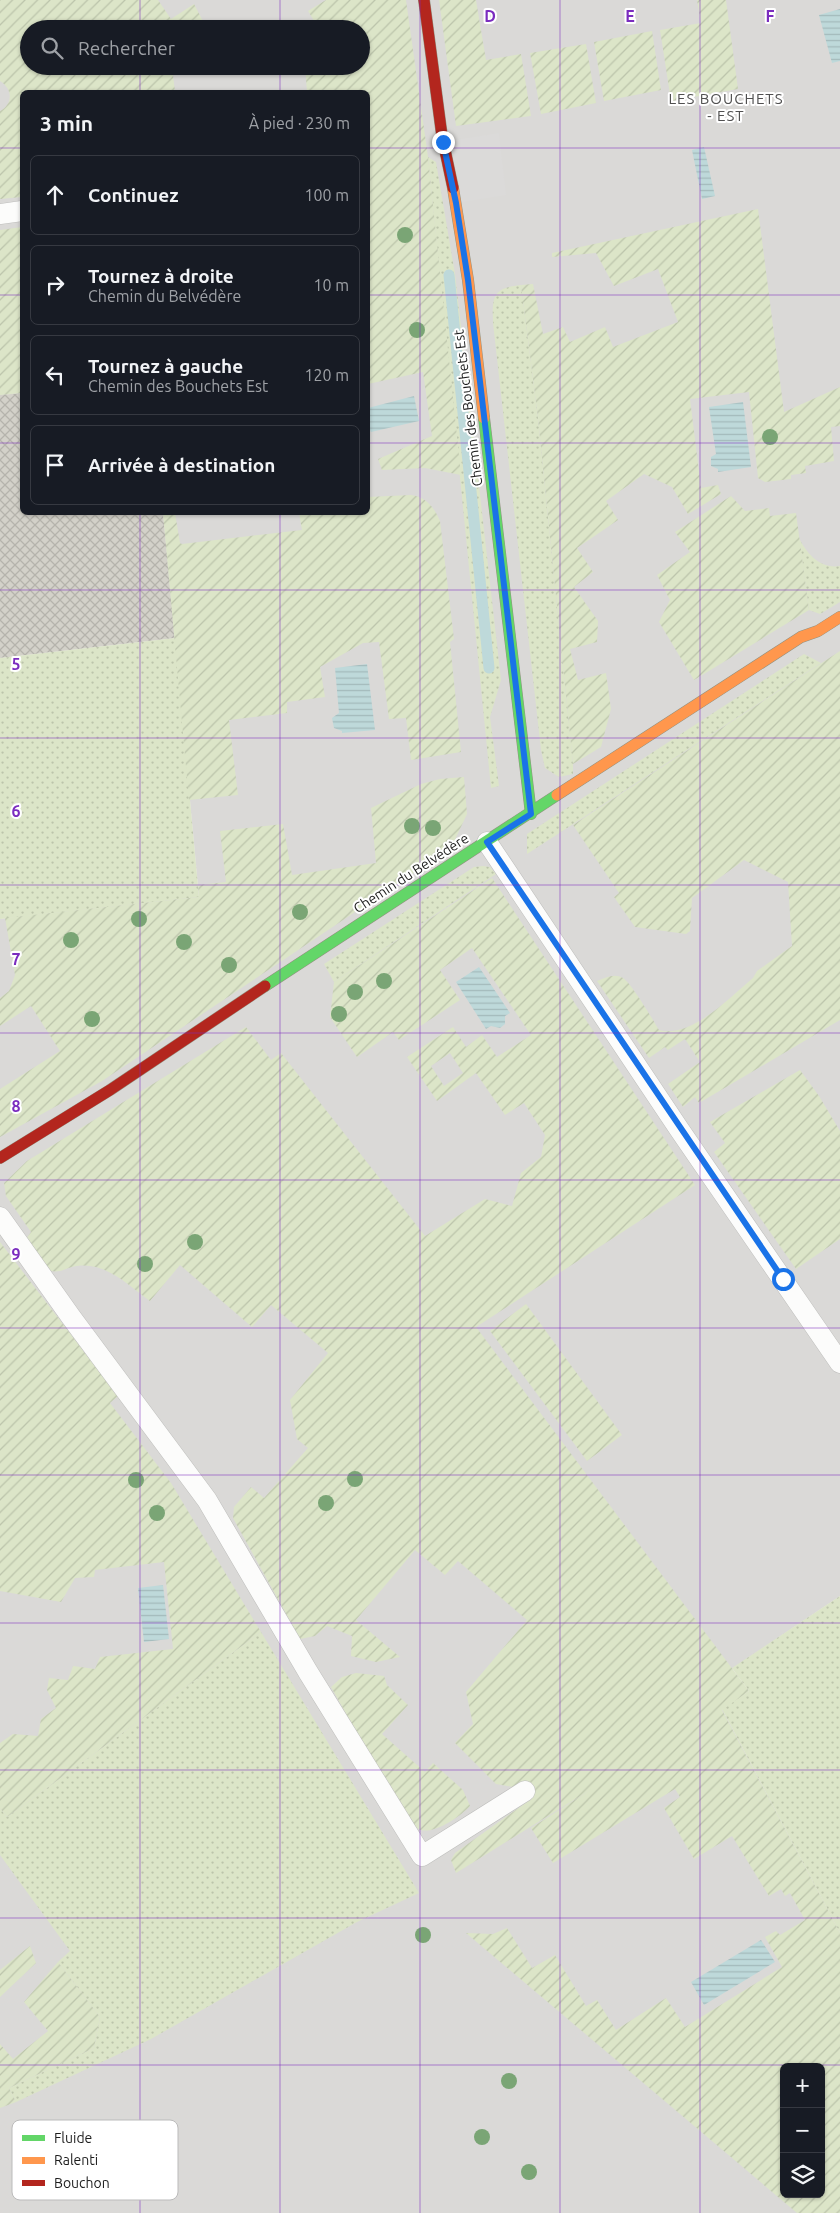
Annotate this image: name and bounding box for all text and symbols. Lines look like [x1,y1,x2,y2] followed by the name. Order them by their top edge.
[484,7,496,25] text: D
[625,7,635,25] text: E
[766,7,775,25] text: F
[20,20,370,75] search box
[38,34,66,62] icon: search
[78,37,175,59] text: Rechercher
[668,90,784,124] district label: LES BOUCHETS - EST
[40,111,93,135] text: 3 min
[249,114,350,132] text: À pied · 230 m
[432,131,455,154] route end
[41,181,69,209] icon: ahead
[88,184,178,206] text: Continuez
[304,186,349,204] text: 100 m
[88,265,234,287] text: Tournez à droite
[41,271,69,299] icon: right
[313,276,349,294] text: 10 m
[88,287,241,305] text: Chemin du Belvédère
[450,328,486,487] street label: Chemin des Bouchets Est
[88,355,243,377] text: Tournez à gauche
[41,361,69,389] icon: left
[304,366,349,384] text: 120 m
[88,377,268,395] text: Chemin des Bouchets Est
[41,451,69,479] icon: arrive
[88,454,275,476] text: Arrivée à destination
[11,655,21,673] text: 5
[11,802,21,820] text: 6
[350,830,472,916] street label: Chemin du Belvédère
[11,950,21,968] text: 7
[11,1097,21,1115] text: 8
[11,1245,21,1263] text: 9
[772,1268,795,1291] route start
[780,2063,825,2198] map controls
[780,2063,825,2108] button: +
[780,2108,825,2153] button: −
[12,2120,178,2200] legend
[54,2130,92,2146] text: Fluide
[54,2152,98,2168] text: Ralenti
[780,2153,825,2198] button: layers
[54,2175,110,2191] text: Bouchon

